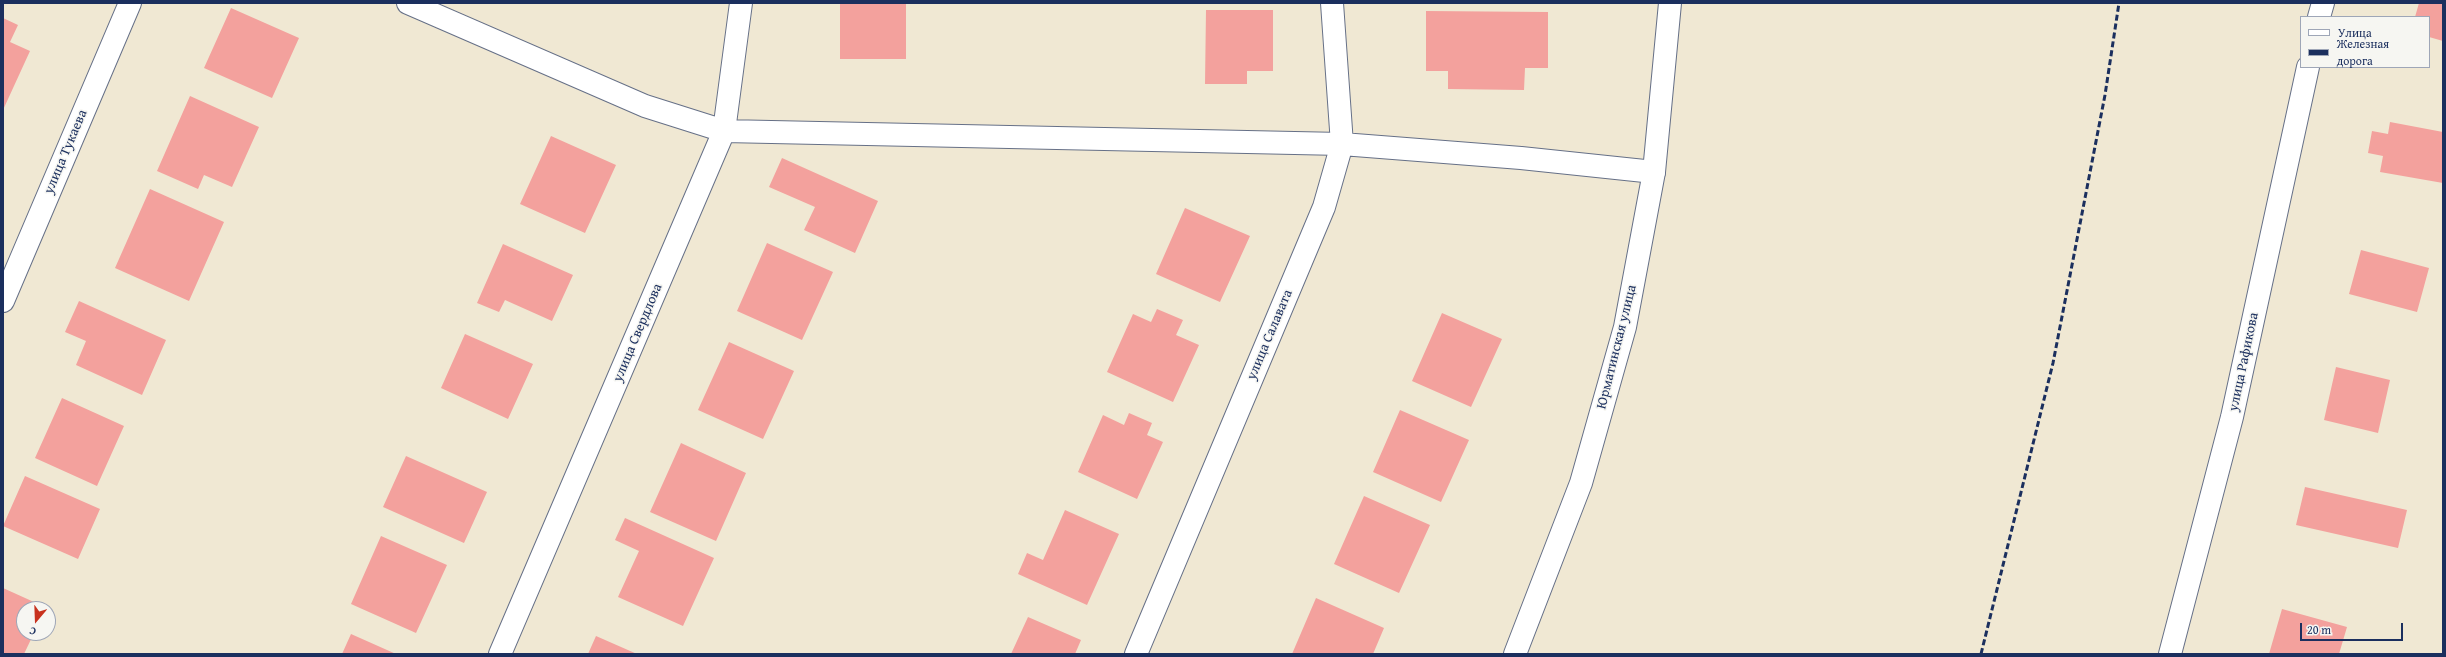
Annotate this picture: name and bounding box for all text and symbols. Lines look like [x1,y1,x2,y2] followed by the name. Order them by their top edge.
[2300,16,2430,68] legend
[2338,24,2372,41] text: Улица
[2337,35,2389,69] text: Железная дорога
[41,107,91,197] street label: улица Тукаева
[610,281,666,385] street label: улица Свердлова
[1593,283,1641,411] street label: Юрматинская улица
[1243,287,1297,383] street label: улица Салавата
[2225,311,2263,413] street label: улица Рафикова
[16,601,56,641] north arrow
[2302,615,2405,641] scale bar
[2307,621,2331,638] text: 20 m
[27,623,38,640] text: С

